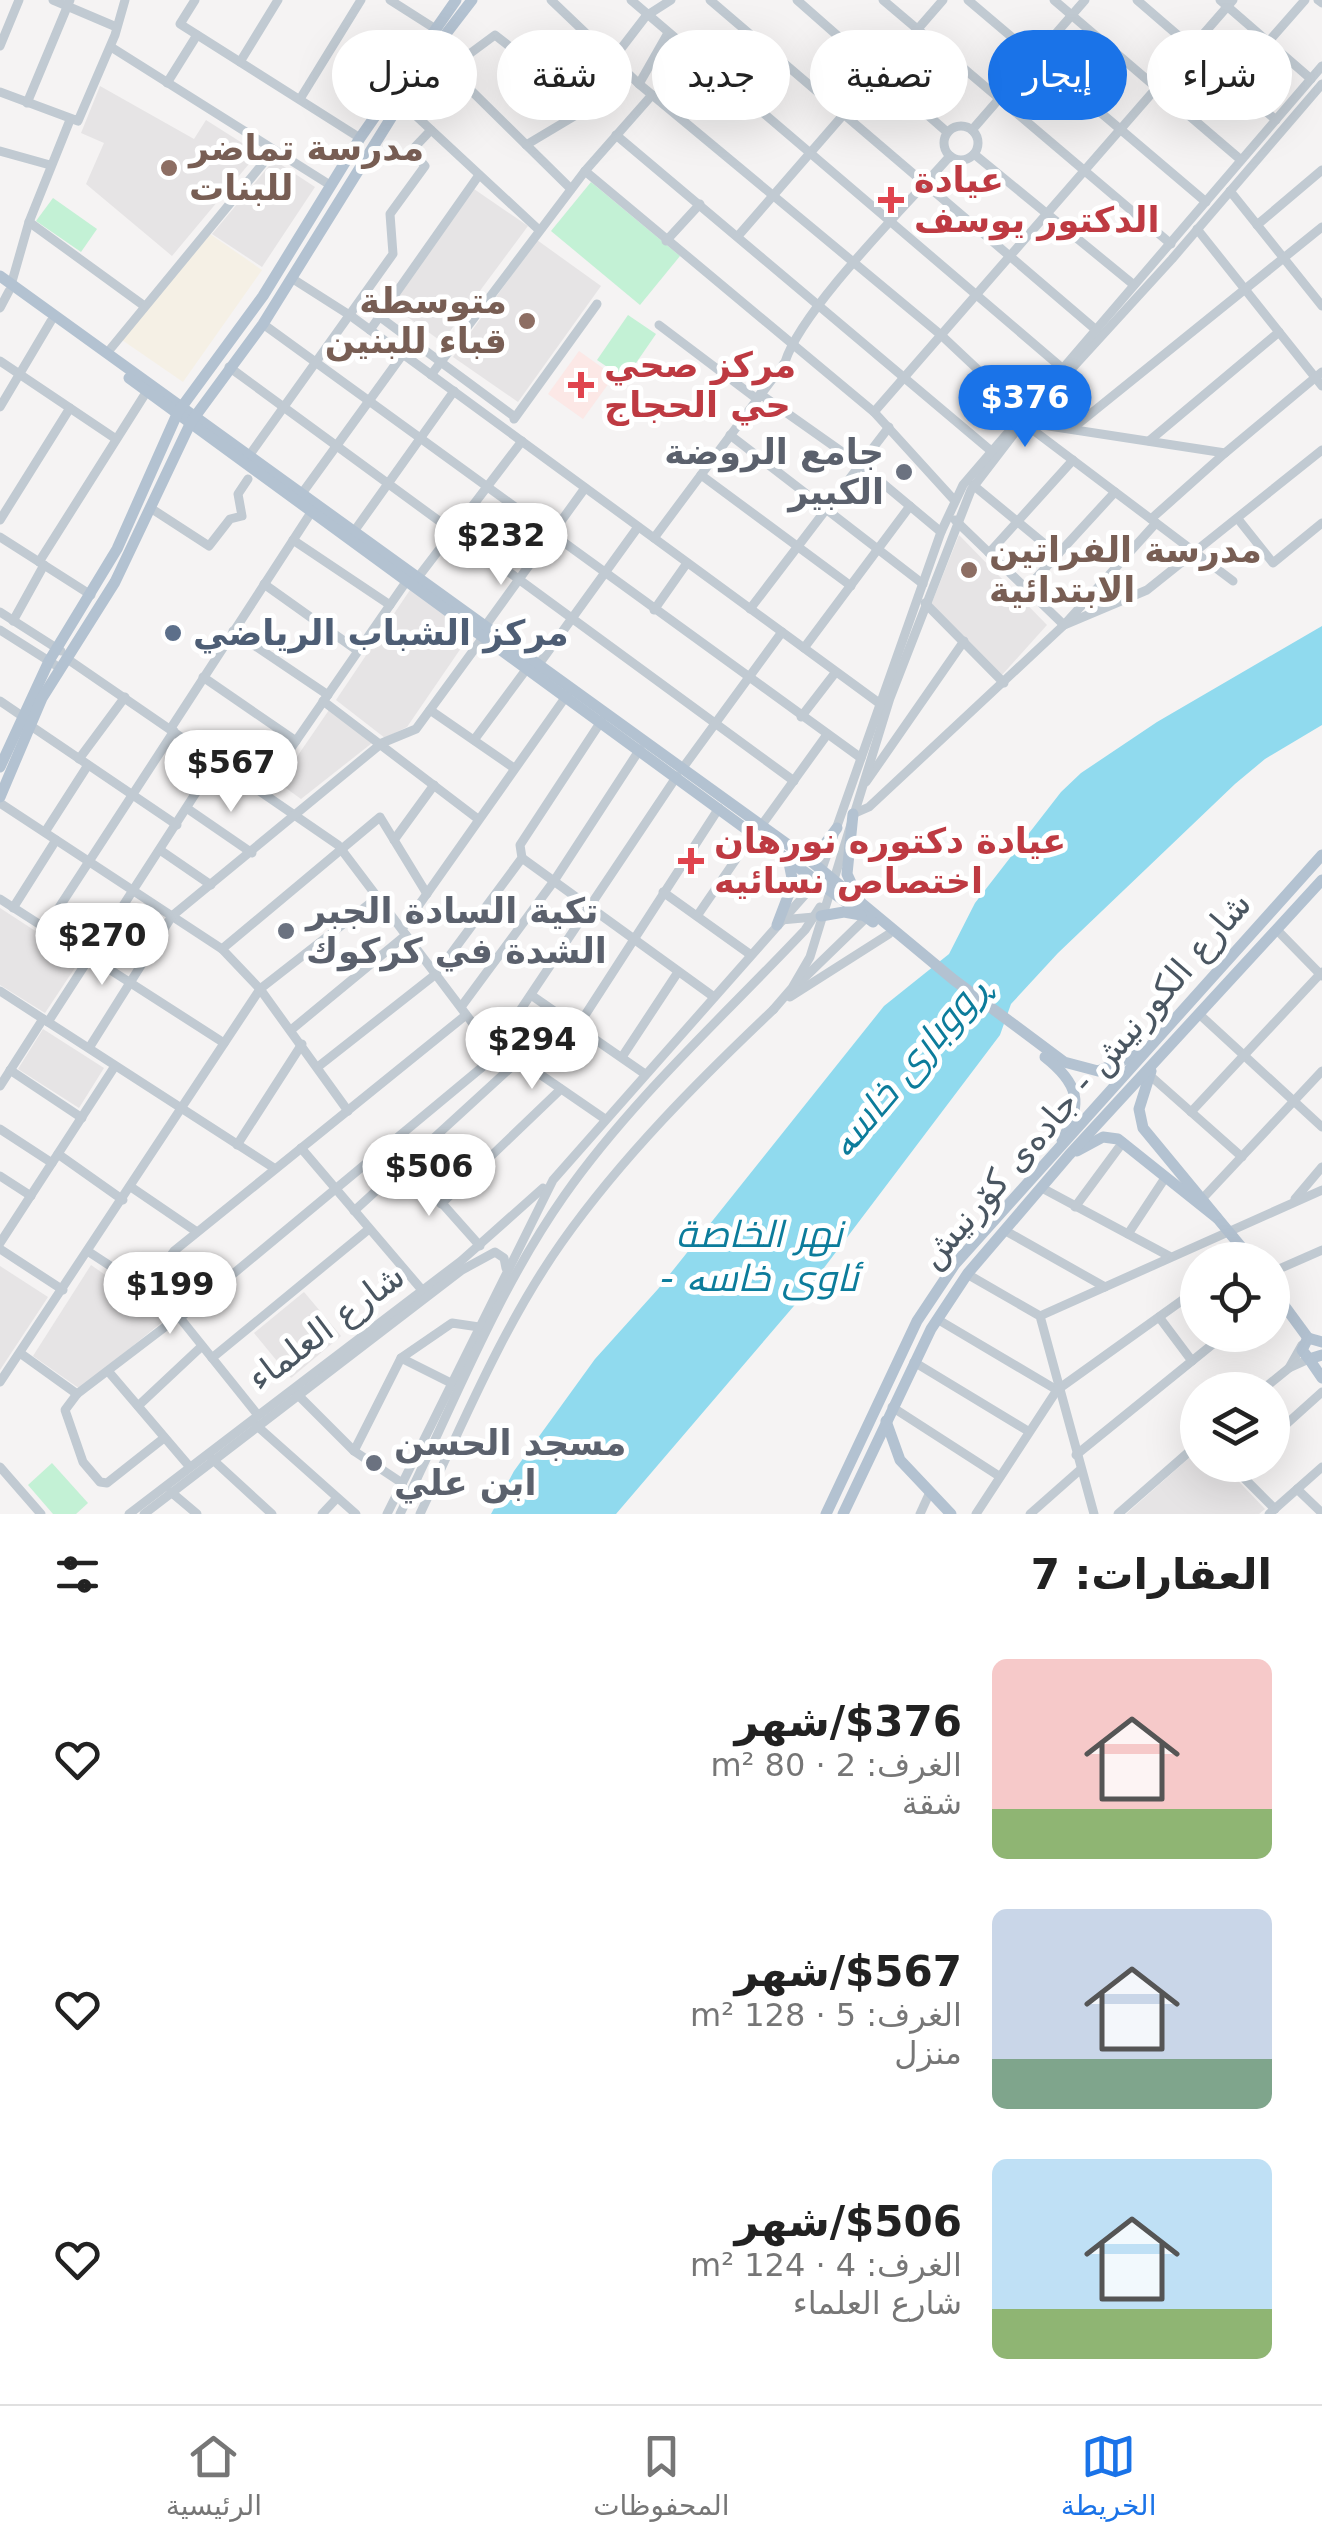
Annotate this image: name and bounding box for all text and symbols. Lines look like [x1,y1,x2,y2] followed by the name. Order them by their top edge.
[332,30,477,120] chip: منزل
[497,30,632,120] chip: شقة
[652,30,790,120] chip: جديد
[810,30,968,120] chip: تصفية
[988,30,1127,120] chip: إيجار
[1147,30,1292,120] chip: شراء
[187,128,424,208] place label: مدرسة تماضر للبنات
[158,157,180,179] marker: مدرسة تماضر للبنات
[914,160,1159,241] place label: عيادة الدكتور يوسف
[878,187,904,213] marker: عيادة الدكتور يوسف
[325,281,507,362] place label: متوسطة قباء للبنين
[516,310,538,332] marker: متوسطة قباء للبنين
[604,345,796,426] place label: مركز صحي حي الحجاج
[966,365,1084,450] pin: $376
[568,372,594,398] marker: مركز صحي حي الحجاج
[980,378,1070,416] text: $376
[664,432,884,513] place label: جامع الروضة الكبير
[893,461,915,483] marker: جامع الروضة الكبير
[442,503,560,588] pin: $232
[456,516,546,554] text: $232
[989,530,1262,610] place label: مدرسة الفراتين الابتدائية
[958,559,980,581] marker: مدرسة الفراتين الابتدائية
[193,613,569,654] place label: مركز الشباب الرياضي
[162,622,184,644] marker: مركز الشباب الرياضي
[172,730,290,815] pin: $567
[186,743,276,781] text: $567
[714,821,1066,902] place label: عيادة دكتوره نورهان اختصاص نسائيه
[678,848,704,874] marker: عيادة دكتوره نورهان اختصاص نسائيه
[911,884,1260,1277] street label: شارع الكورنيش - جادەی کۆرنیش
[304,891,607,972] place label: تكية السادة الجبر الشدة في كركوك
[43,903,161,988] pin: $270
[57,916,147,954] text: $270
[275,920,297,942] marker: تكية السادة الجبر الشدة في كركوك
[819,964,1000,1166] water label: ڕووباری خاسە
[473,1007,591,1092] pin: $294
[487,1020,577,1058] text: $294
[370,1134,488,1219] pin: $506
[384,1147,474,1185] text: $506
[660,1212,864,1301] water label: نهر الخاصة - ئاوی خاسە
[1180,1242,1290,1482] map controls
[1180,1242,1290,1352] button: locate
[111,1252,229,1337] pin: $199
[240,1255,413,1399] street label: شارع العلماء
[125,1265,215,1303] text: $199
[1180,1372,1290,1482] button: layers
[394,1423,626,1504] place label: مسجد الحسن ابن علي
[363,1452,385,1474] marker: مسجد الحسن ابن علي
[50,1547,105,1602] icon: filters
[1031,1550,1272,1599] text: العقارات: 7
[735,1697,962,1746] text: $376/شهر
[1072,1699,1192,1819] icon: home
[50,1732,105,1787] icon: heart
[710,1746,962,1784] text: الغرف: 2 · 80 m²
[902,1784,962,1822] text: شقة
[735,1947,962,1996] text: $567/شهر
[1072,1949,1192,2069] icon: home
[50,1982,105,2037] icon: heart
[690,1996,962,2034] text: الغرف: 5 · 128 m²
[894,2034,962,2072] text: منزل
[735,2197,962,2246] text: $506/شهر
[1072,2199,1192,2319] icon: home
[50,2232,105,2287] icon: heart
[690,2246,962,2284] text: الغرف: 4 · 124 m²
[793,2284,962,2322] text: شارع العلماء
[166,2429,262,2522] tab: الرئيسية
[593,2429,730,2522] tab: المحفوظات
[1061,2429,1156,2522] tab: الخريطة

